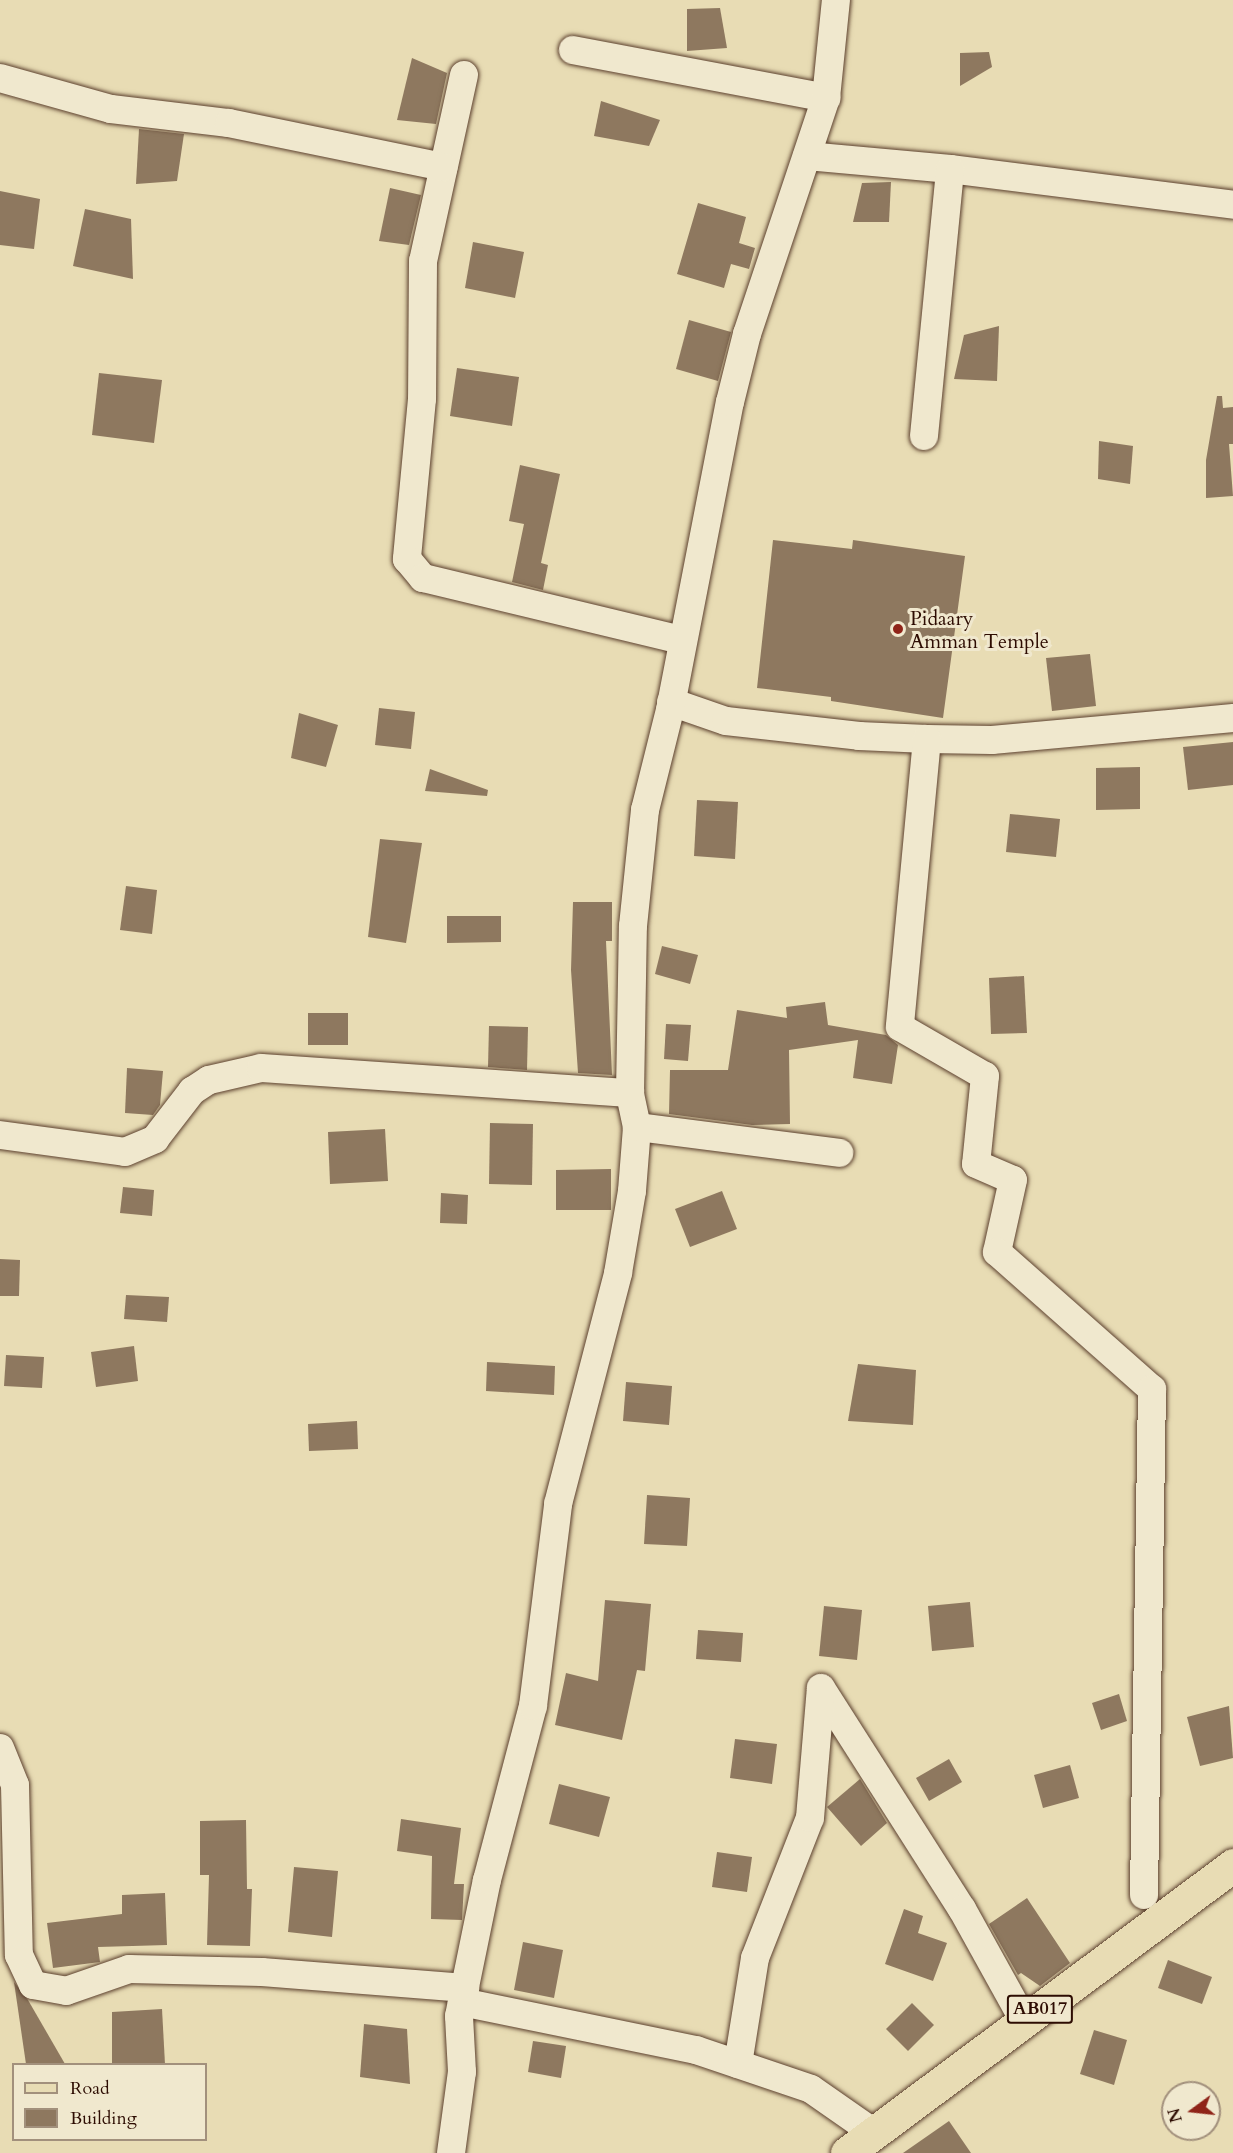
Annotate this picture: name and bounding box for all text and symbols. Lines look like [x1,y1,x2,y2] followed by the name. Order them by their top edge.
[910,606,1049,653] place label: Pidaary Amman Temple
[891,622,905,636] marker: Pidaary Amman Temple
[1006,1994,1074,2024] road number: AB017
[12,2063,207,2141] legend
[70,2076,110,2101] text: Road
[1161,2081,1221,2141] north arrow
[70,2106,137,2131] text: Building
[1163,2106,1188,2125] text: N

